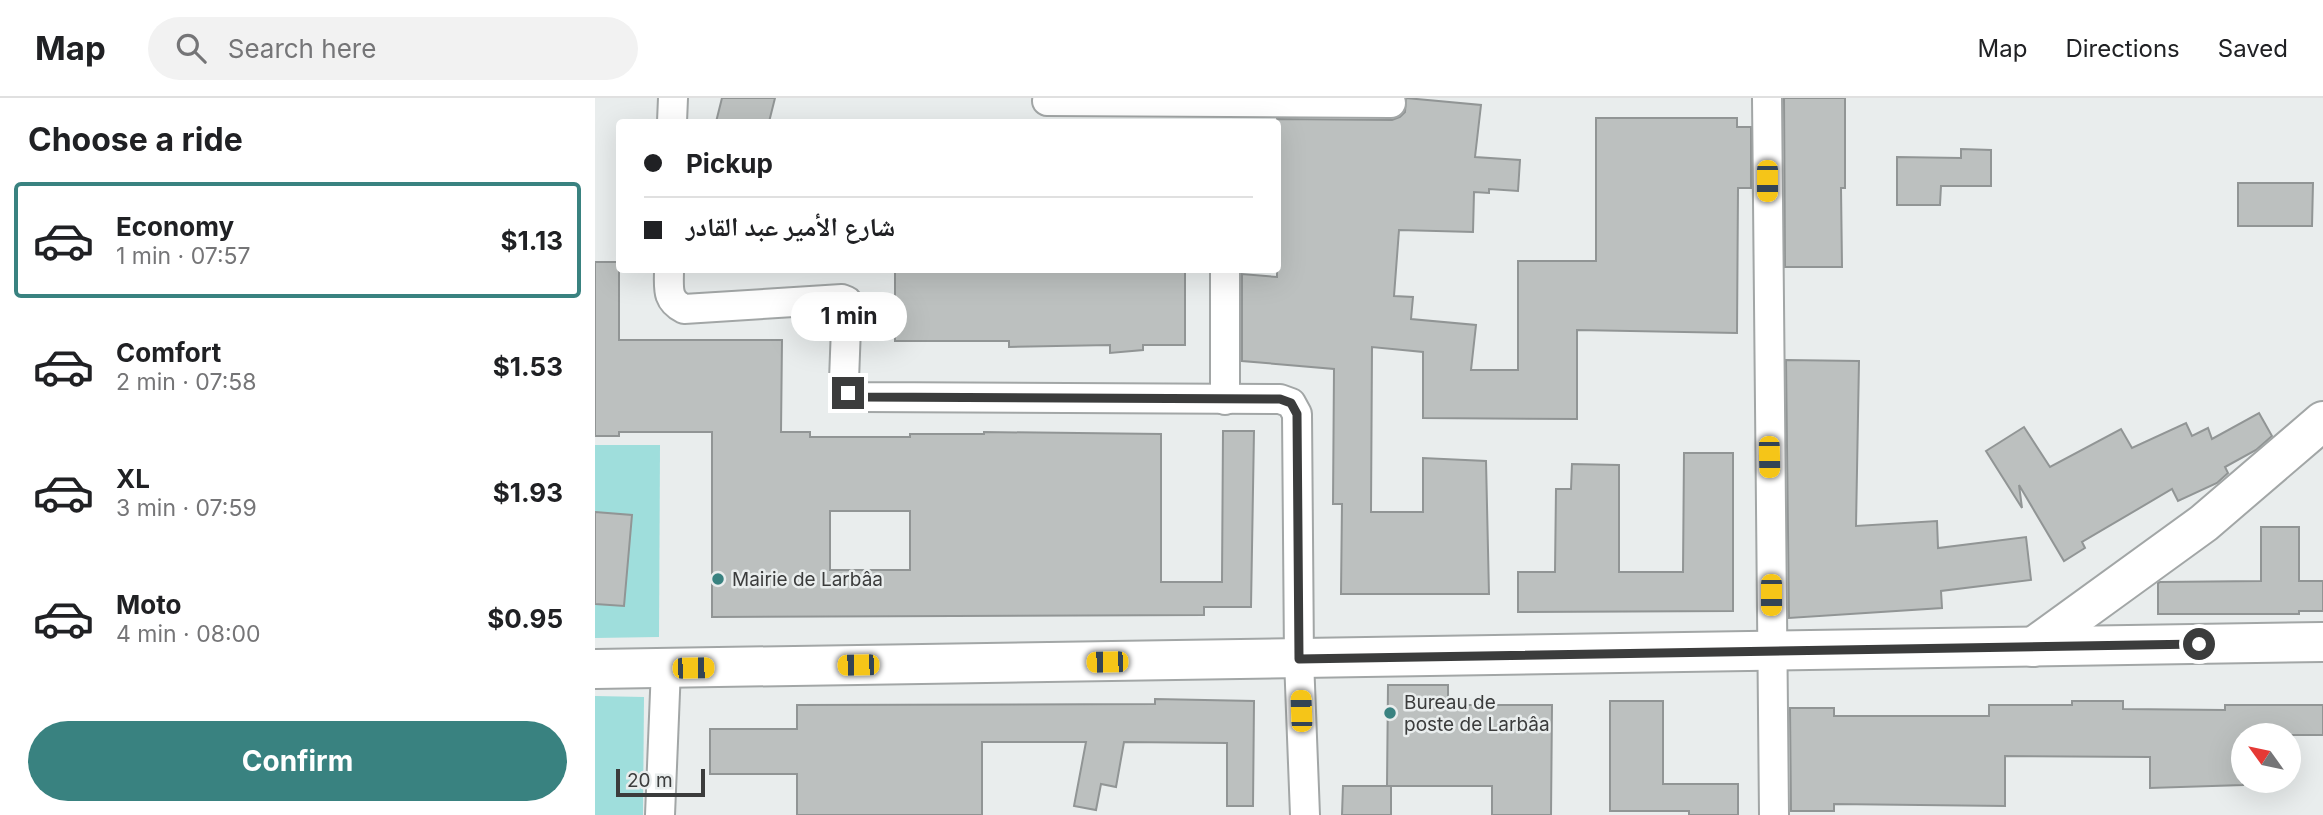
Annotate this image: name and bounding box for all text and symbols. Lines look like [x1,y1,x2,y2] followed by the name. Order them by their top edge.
[148,17,638,80] search box
[35,28,106,68] text: Map
[172,29,210,67] icon: search
[228,33,376,64] text: Search here
[1978,34,2027,63] text: Map
[2065,34,2180,63] text: Directions
[2218,34,2288,63] text: Saved
[28,120,243,159] text: Choose a ride
[686,148,773,179] text: Pickup
[1757,160,1778,202] car
[32,209,95,272] icon: car
[116,211,234,242] text: Economy
[686,211,895,242] text: شارع الأمير عبد القادر
[500,225,563,256] text: $1.13
[116,242,251,270] text: 1 min · 07:57
[790,292,906,341] callout: 1 min
[821,302,877,330] text: 1 min
[32,335,95,398] icon: car
[116,337,221,368] text: Comfort
[493,351,563,382] text: $1.53
[116,368,257,396] text: 2 min · 07:58
[832,377,864,409] route end
[1759,436,1780,478] car
[32,461,95,524] icon: car
[116,463,150,494] text: XL
[493,477,563,508] text: $1.93
[116,494,257,522] text: 3 min · 07:59
[732,568,883,591] place label: Mairie de Larbâa
[710,571,726,587] marker: Mairie de Larbâa
[1761,574,1782,616] car
[32,587,95,650] icon: car
[116,589,181,620] text: Moto
[487,603,563,634] text: $0.95
[116,620,261,648] text: 4 min · 08:00
[2183,628,2215,660] route start
[1086,651,1129,673] car
[837,654,880,676] car
[672,657,715,679] car
[1290,690,1313,732] car
[1404,691,1550,736] place label: Bureau de poste de Larbâa
[1382,705,1398,721] marker: Bureau de poste de Larbâa
[28,721,567,801] button: Confirm
[2231,723,2301,793] north arrow
[2231,723,2301,793] map controls
[616,766,705,798] scale bar
[627,769,673,792] text: 20 m

